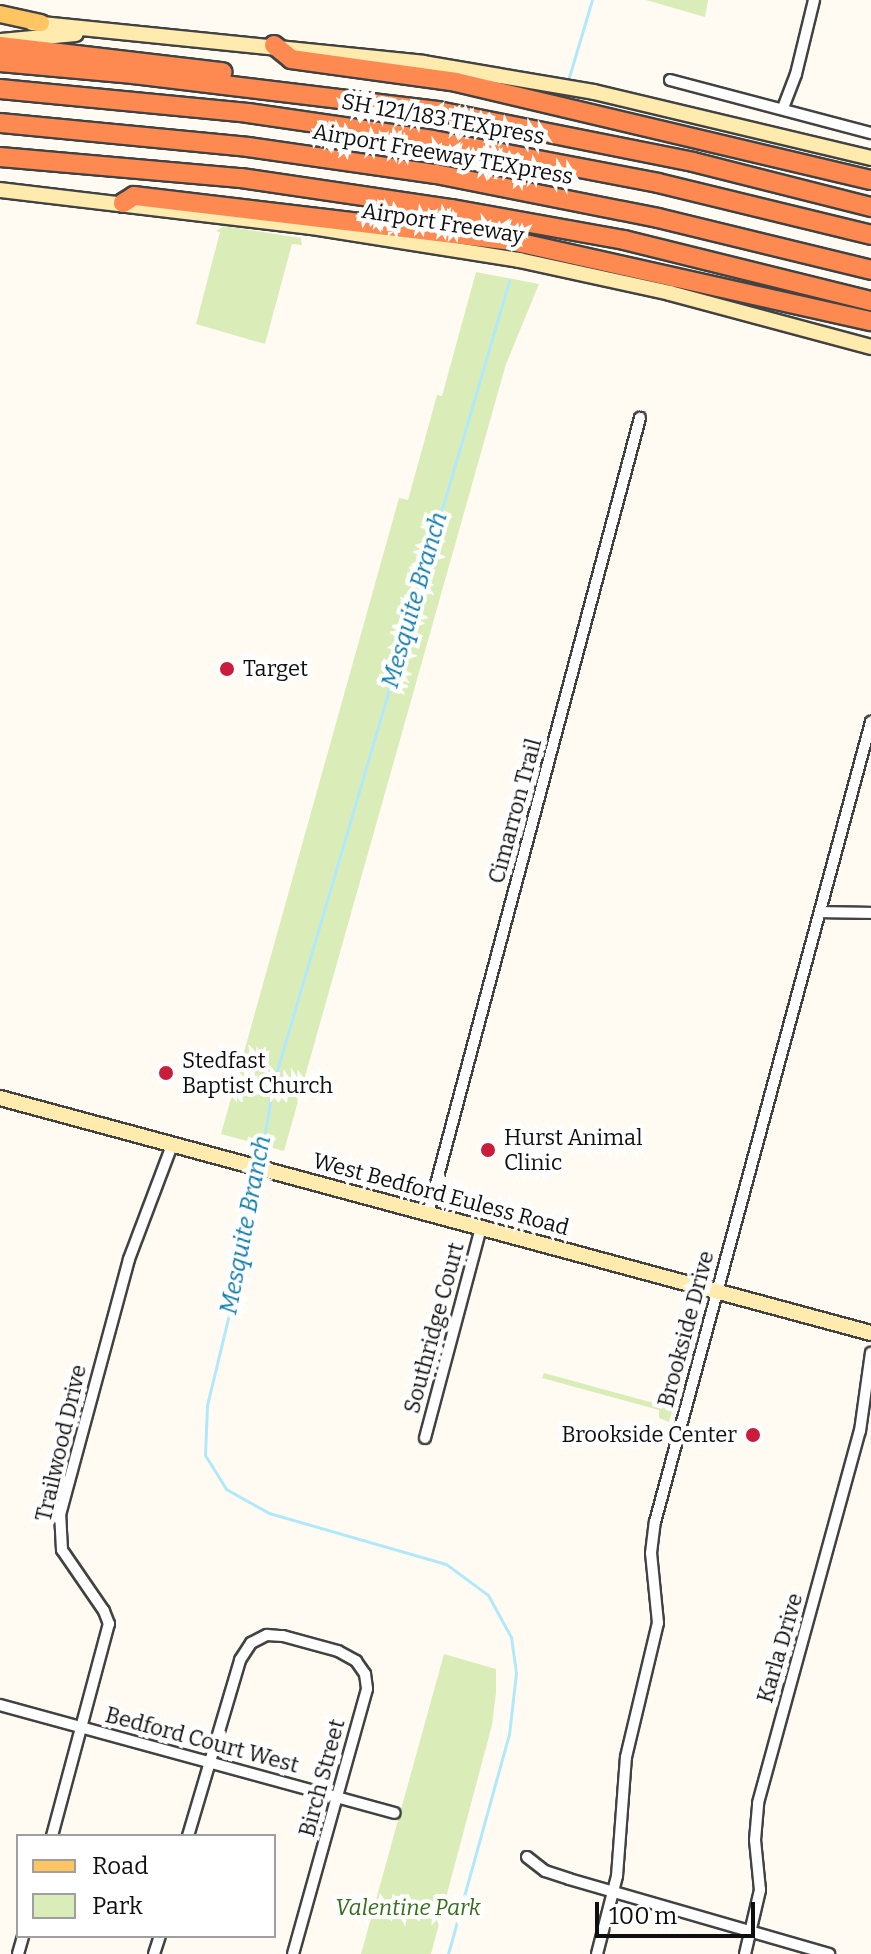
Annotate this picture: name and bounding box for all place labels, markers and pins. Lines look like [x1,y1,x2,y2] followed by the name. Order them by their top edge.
[243,656,308,682] place label: Target
[218,660,236,678] marker: Target
[182,1047,333,1098] place label: Stedfast Baptist Church
[157,1064,175,1082] marker: Stedfast Baptist Church
[504,1124,642,1176] place label: Hurst Animal Clinic
[479,1141,497,1159] marker: Hurst Animal Clinic
[561,1422,737,1448] place label: Brookside Center
[744,1426,762,1444] marker: Brookside Center

